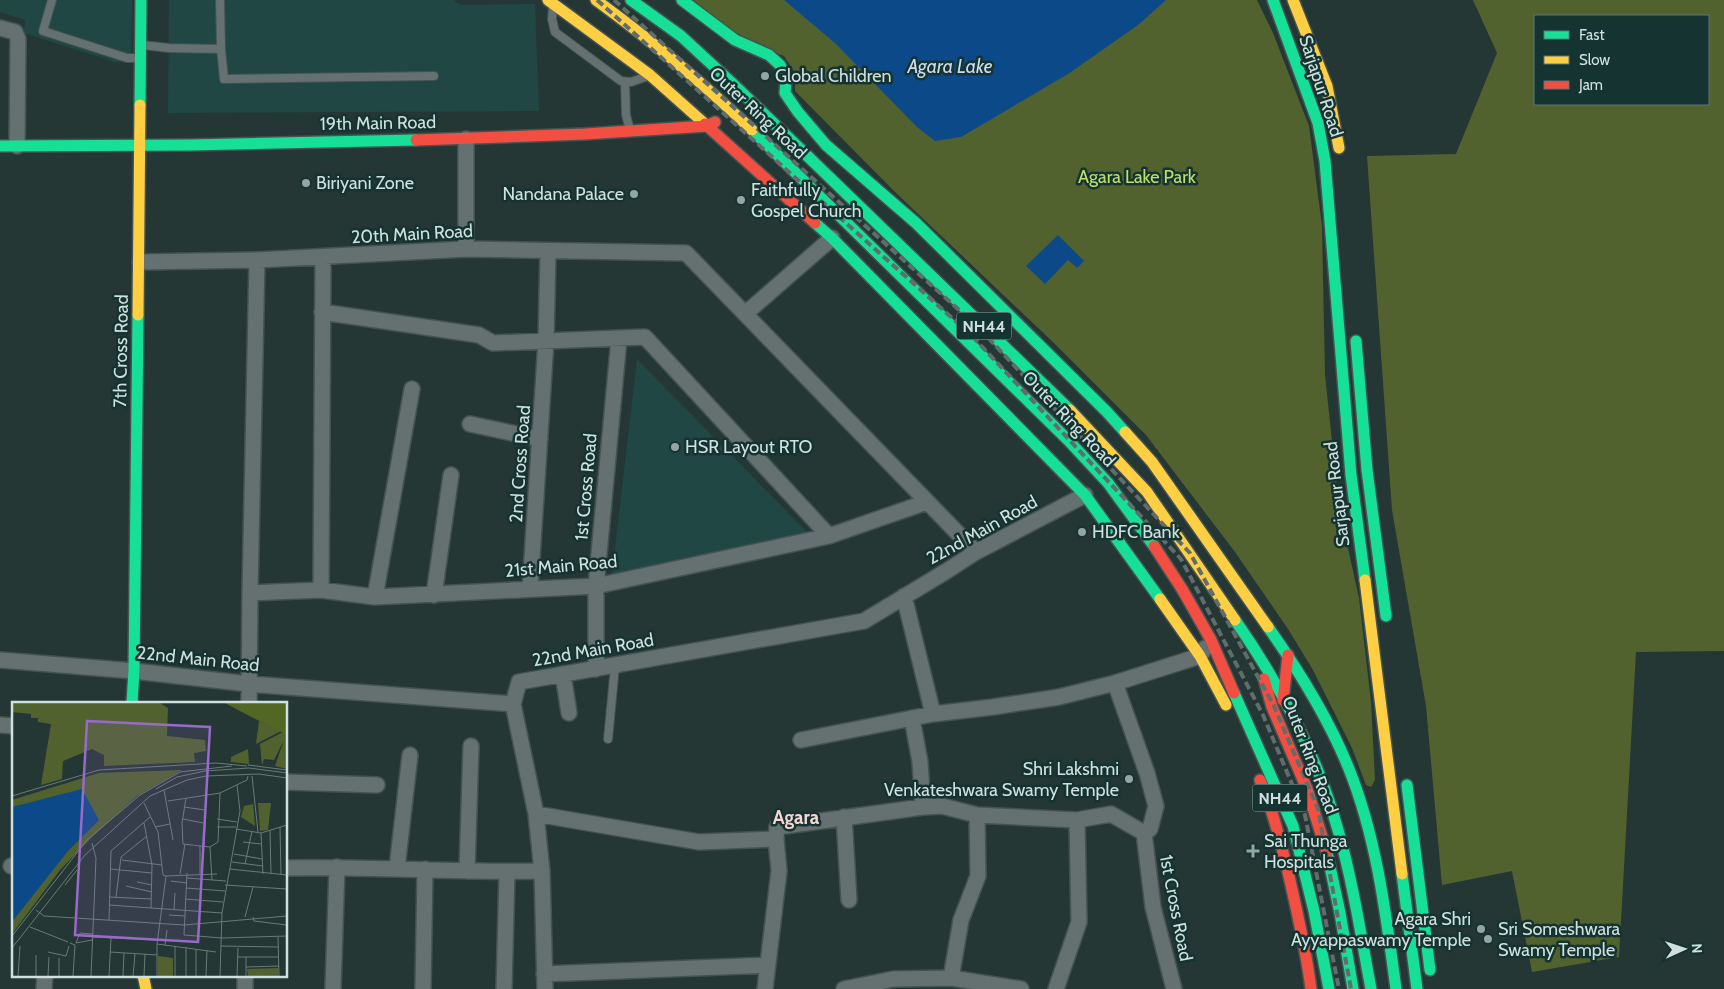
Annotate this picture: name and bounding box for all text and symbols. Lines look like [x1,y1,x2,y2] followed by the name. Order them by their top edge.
[1534,15,1709,105] legend
[1579,26,1604,44] text: Fast
[1294,32,1348,140] street label: Sarjapur Road
[1579,51,1610,69] text: Slow
[906,55,993,78] water label: Agara Lake
[705,62,811,164] street label: Outer Ring Road
[775,65,892,87] place label: Global Children
[759,70,771,82] marker: Global Children
[1578,76,1603,94] text: Jam
[320,111,436,135] street label: 19th Main Road
[1078,166,1197,188] park label: Agara Lake Park
[316,172,414,194] place label: Biriyani Zone
[300,177,312,189] marker: Biriyani Zone
[751,179,862,222] place label: Faithfully Gospel Church
[503,183,624,205] place label: Nandana Palace
[628,188,640,200] marker: Nandana Palace
[735,194,747,206] marker: Faithfully Gospel Church
[351,220,473,248] street label: 20th Main Road
[109,294,133,408] street label: 7th Cross Road
[956,312,1012,340] road number: NH44
[1018,366,1120,472] street label: Outer Ring Road
[505,404,535,524] street label: 2nd Cross Road
[570,432,602,542] street label: 1st Cross Road
[685,436,813,458] place label: HSR Layout RTO
[1320,440,1354,548] street label: Sarjapur Road
[669,441,681,453] marker: HSR Layout RTO
[923,491,1041,569] street label: 22nd Main Road
[1092,521,1181,543] place label: HDFC Bank
[1076,526,1088,538] marker: HDFC Bank
[504,550,618,582] street label: 21st Main Road
[530,628,656,672] street label: 22nd Main Road
[136,642,260,676] street label: 22nd Main Road
[1277,693,1343,817] street label: Outer Ring Road
[12,702,288,976] inset map
[884,758,1119,801] place label: Shri Lakshmi Venkateshwara Swamy Temple
[1123,773,1135,785] marker: Shri Lakshmi Venkateshwara Swamy Temple
[1252,784,1308,811] road number: NH44
[773,806,820,829] district label: Agara
[1264,830,1348,873] place label: Sai Thunga Hospitals
[1246,844,1260,858] marker: Sai Thunga Hospitals
[1155,853,1197,963] street label: 1st Cross Road
[1291,908,1471,951] place label: Agara Shri Ayyappaswamy Temple
[1498,918,1621,961] place label: Sri Someshwara Swamy Temple
[1475,923,1487,935] marker: Agara Shri Ayyappaswamy Temple
[1659,924,1709,974] north arrow
[1482,933,1494,945] marker: Sri Someshwara Swamy Temple
[1688,943,1706,954] text: N

